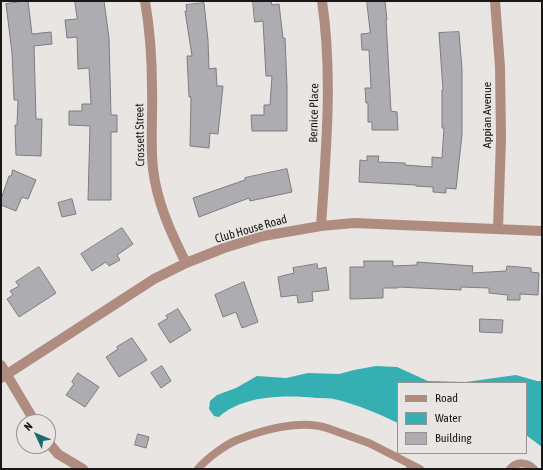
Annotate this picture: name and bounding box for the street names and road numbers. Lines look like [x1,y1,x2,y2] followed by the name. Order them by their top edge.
[480,82,494,148] street label: Appian Avenue
[306,83,322,143] street label: Bernice Place
[132,103,148,167] street label: Crossett Street
[213,212,289,246] street label: Club House Road

